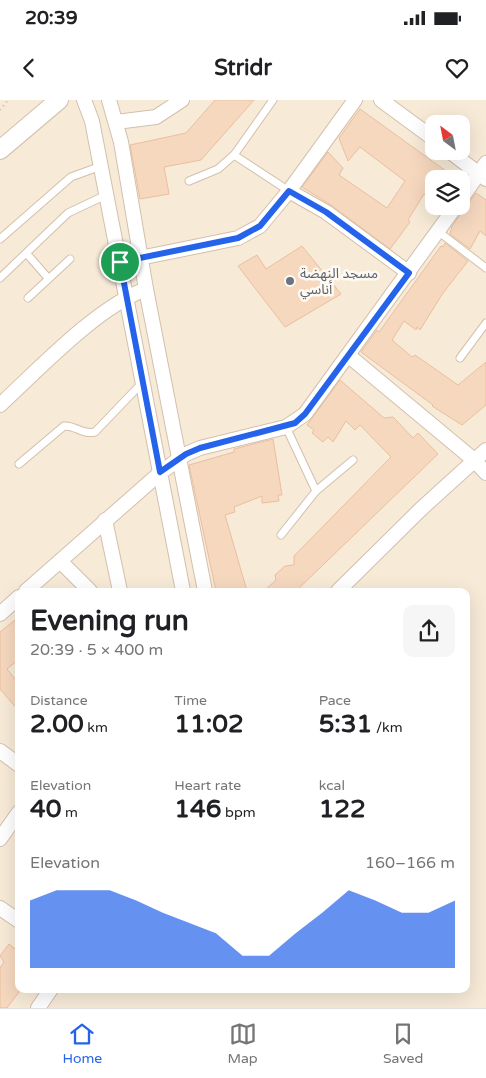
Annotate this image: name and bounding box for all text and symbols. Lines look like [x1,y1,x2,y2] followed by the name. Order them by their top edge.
[25,7,78,29] text: 20:39
[15,54,43,82] icon: back
[443,54,471,82] icon: heart
[214,55,272,81] text: Stridr
[425,115,470,160] north arrow
[425,115,470,215] map controls
[425,170,470,215] button: layers
[99,241,141,283] pin
[106,248,134,276] icon: arrive
[300,265,378,300] place label: مسجد النهضة أناسي
[284,275,296,287] marker: مسجد النهضة أناسي
[30,604,189,638] text: Evening run
[403,605,455,657] button: share
[30,640,163,660] text: 20:39 · 5 × 400 m
[30,692,88,709] text: Distance
[174,692,207,709] text: Time
[319,692,351,709] text: Pace
[30,709,84,739] text: 2.00
[174,709,244,739] text: 11:02
[319,709,372,739] text: 5:31
[84,719,108,736] text: km
[372,719,403,736] text: /km
[30,777,91,794] text: Elevation
[174,777,241,794] text: Heart rate
[319,777,345,794] text: kcal
[30,794,61,824] text: 40
[174,794,221,824] text: 146
[319,794,366,824] text: 122
[61,804,78,821] text: m
[221,804,256,821] text: bpm
[30,853,100,873] text: Elevation
[365,853,455,873] text: 160–166 m
[63,1020,102,1067] tab: Home
[227,1020,258,1067] tab: Map
[383,1020,423,1067] tab: Saved

